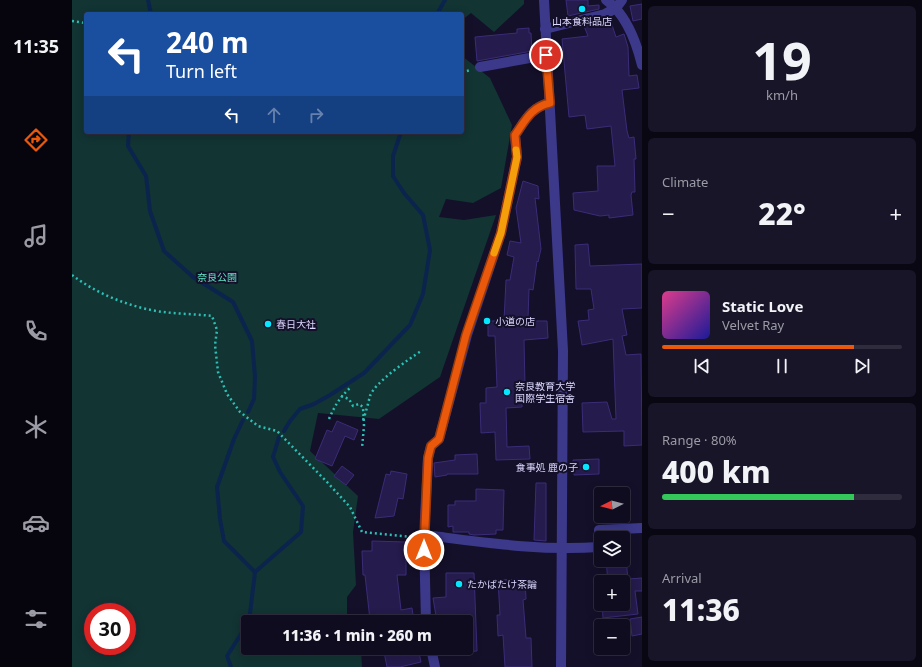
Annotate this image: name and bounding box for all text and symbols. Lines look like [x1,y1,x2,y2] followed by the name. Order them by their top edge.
[577,4,587,14] marker: 山本食料品店
[552,14,612,28] place label: 山本食料品店
[166,23,249,61] text: 240 m
[752,24,812,95] text: 19
[100,28,152,80] icon: left
[13,34,59,58] text: 11:35
[529,38,563,72] pin
[535,44,557,66] icon: arrive
[166,59,237,83] text: Turn left
[766,86,798,104] text: km/h
[221,104,243,126] icon: left
[263,104,285,126] icon: ahead
[305,104,327,126] icon: right
[22,126,50,154] icon: directions
[662,173,708,191] text: Climate
[758,193,806,234] text: 22°
[662,198,675,228] text: −
[889,198,902,228] text: +
[22,222,50,250] icon: music
[197,270,237,284] park label: 奈良公園
[722,296,803,316] text: Static Love
[495,314,535,328] place label: 小道の店
[482,316,492,326] marker: 小道の店
[722,316,784,334] text: Velvet Ray
[22,317,50,345] icon: phone
[276,317,316,331] place label: 春日大社
[263,319,273,329] marker: 春日大社
[691,355,713,377] icon: previous
[771,355,793,377] icon: pause
[851,355,873,377] icon: next
[515,379,575,405] place label: 奈良教育大学 国際学生宿舎
[502,387,512,397] marker: 奈良教育大学 国際学生宿舎
[22,413,50,441] icon: climate
[662,431,737,449] text: Range · 80%
[662,451,771,492] text: 400 km
[515,460,578,474] place label: 食事処 鹿の子
[581,462,591,472] marker: 食事処 鹿の子
[594,487,630,523] north arrow
[594,487,630,655] map controls
[22,509,50,537] icon: car
[403,529,445,571] position arrow
[594,531,630,567] button: layers
[662,569,702,587] text: Arrival
[594,575,630,611] button: +
[467,577,537,591] place label: たかばたけ茶論
[454,579,464,589] marker: たかばたけ茶論
[662,589,740,630] text: 11:36
[84,603,136,655] speed limit sign: 30
[22,605,50,633] icon: filters
[594,619,630,655] button: −
[282,625,432,645] text: 11:36 · 1 min · 260 m

